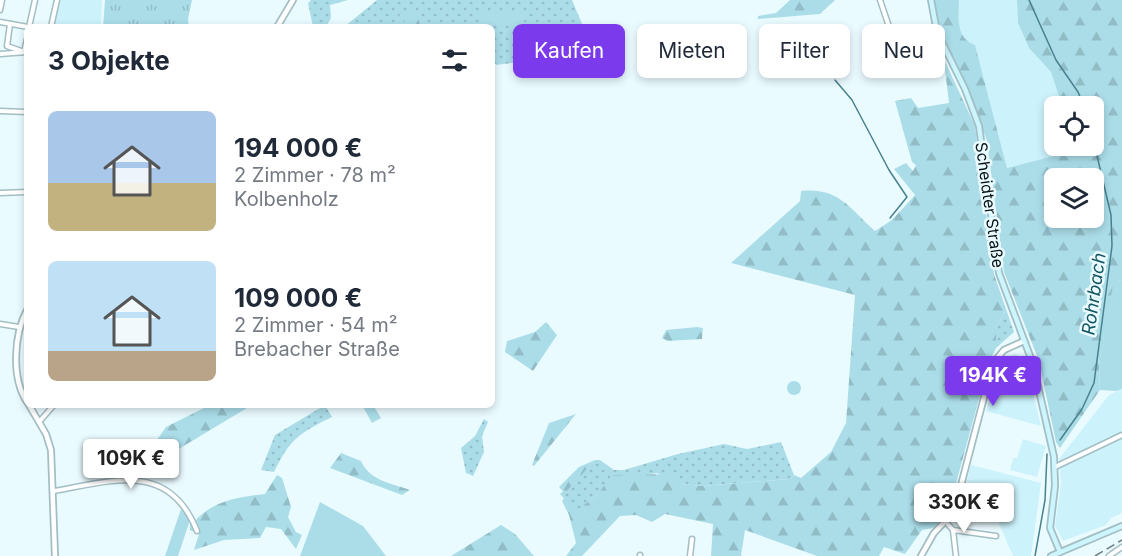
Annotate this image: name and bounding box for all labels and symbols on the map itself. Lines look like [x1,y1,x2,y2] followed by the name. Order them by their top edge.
[971,141,1009,269] street label: Scheidter Straße
[1077,251,1110,336] water label: Rohrbach
[944,356,1042,407] pin: 194K €
[82,439,180,490] pin: 109K €
[915,483,1013,534] pin: 330K €

